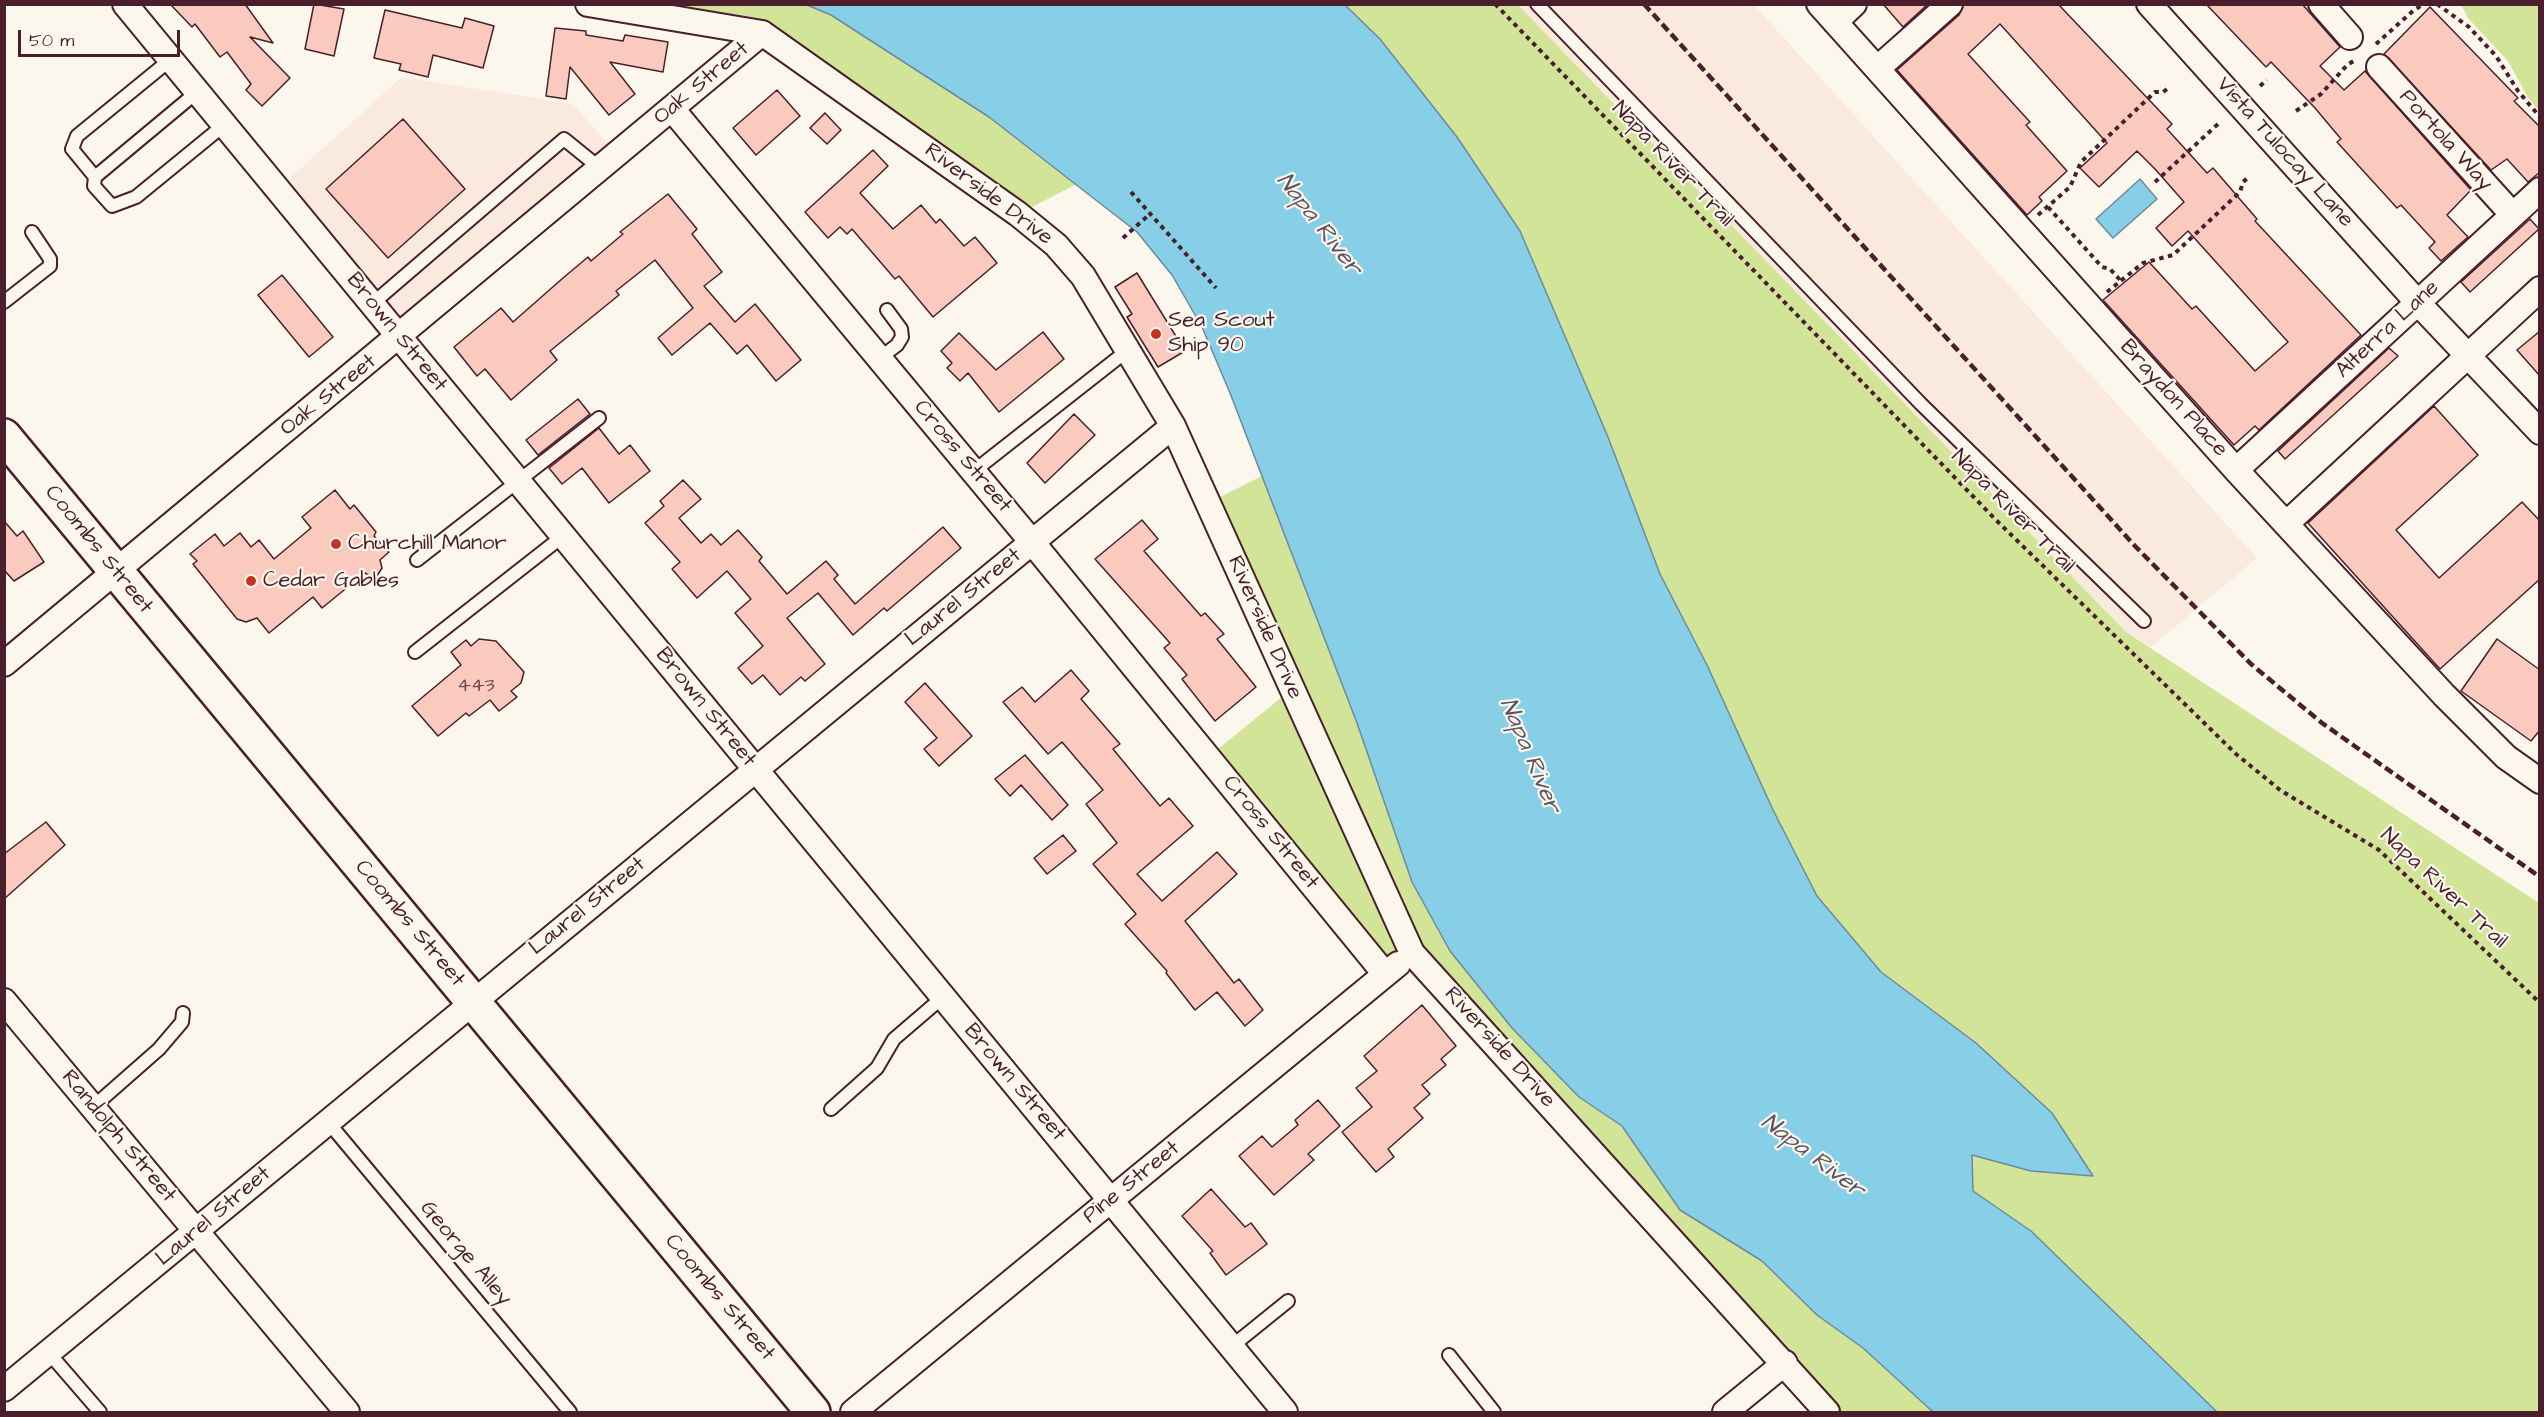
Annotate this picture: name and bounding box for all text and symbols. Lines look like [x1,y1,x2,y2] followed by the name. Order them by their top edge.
[21,18,183,56] scale bar
[29,28,74,53] text: 50 m
[649,37,755,131] street label: Oak Street
[2210,72,2358,234] street label: Vista Tulocay Lane
[2393,85,2497,197] street label: Portola Way
[1605,97,1739,233] street label: Napa River Trail
[919,138,1057,252] street label: Riverside Drive
[1269,168,1367,282] water label: Napa River
[340,268,452,398] street label: Brown Street
[2331,275,2445,385] street label: Alterra Lane
[1168,308,1275,360] place label: Sea Scout Ship 90
[1149,327,1163,341] marker: Sea Scout Ship 90
[2113,335,2233,463] street label: Braydon Place
[276,349,382,443] street label: Oak Street
[907,395,1017,519] street label: Cross Street
[1945,445,2079,579] street label: Napa River Trail
[38,480,158,620] street label: Coombs Street
[348,531,507,557] place label: Churchill Manor
[329,537,343,551] marker: Churchill Manor
[901,543,1027,653] street label: Laurel Street
[1221,552,1307,704] street label: Riverside Drive
[263,568,399,594] place label: Cedar Gables
[244,574,258,588] marker: Cedar Gables
[649,643,761,773] street label: Brown Street
[457,675,495,699] house number: 443
[1492,694,1566,818] water label: Napa River
[1216,771,1324,895] street label: Cross Street
[2374,823,2512,955] street label: Napa River Trail
[525,852,651,962] street label: Laurel Street
[348,855,470,993] street label: Coombs Street
[1438,982,1560,1114] street label: Riverside Drive
[957,1019,1071,1147] street label: Brown Street
[55,1065,181,1209] street label: Randolph Street
[1755,1109,1869,1205] water label: Napa River
[1078,1136,1186,1230] street label: Pine Street
[151,1161,277,1273] street label: Laurel Street
[414,1196,516,1312] street label: George Alley
[658,1229,780,1367] street label: Coombs Street

